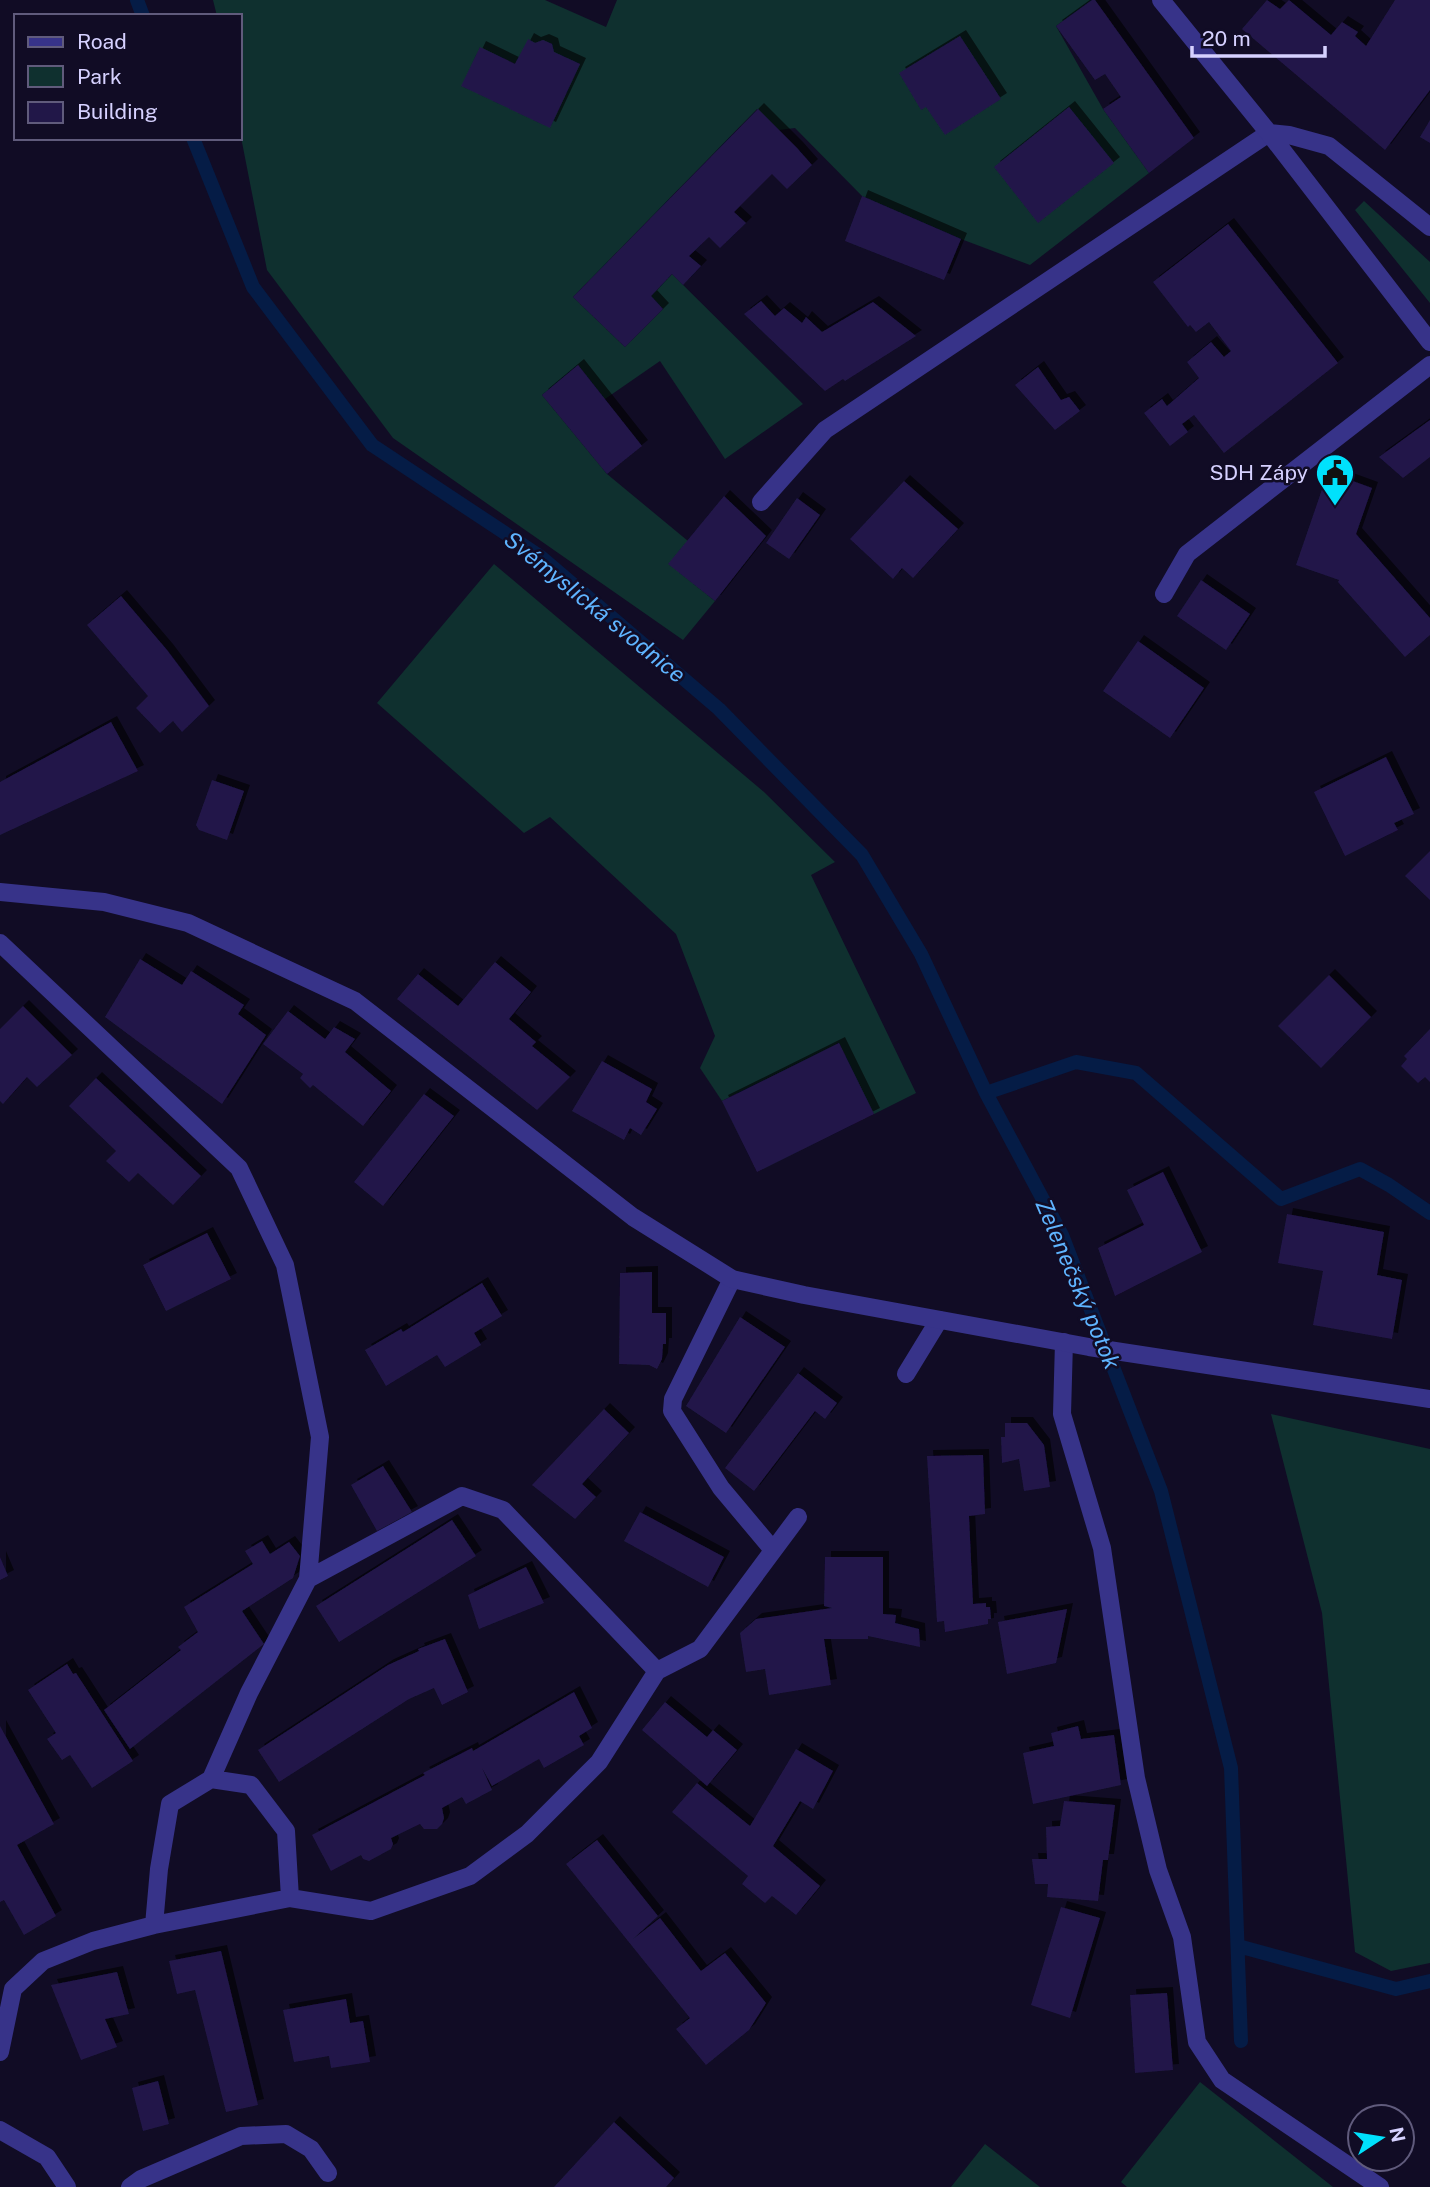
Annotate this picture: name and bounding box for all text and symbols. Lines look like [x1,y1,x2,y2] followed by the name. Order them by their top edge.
[14,14,242,140] legend
[1192,14,1325,58] scale bar
[1202,26,1251,51] text: 20 m
[77,29,127,54] text: Road
[77,64,122,89] text: Park
[77,99,158,124] text: Building
[1314,452,1356,507] public building icon: SDH Zápy
[1210,460,1308,485] place label: SDH Zápy
[499,525,691,688] water label: Svémyslická svodnice
[1030,1195,1127,1373] water label: Zelenečský potok
[1346,2103,1416,2173] north arrow
[1385,2125,1410,2144] text: N

